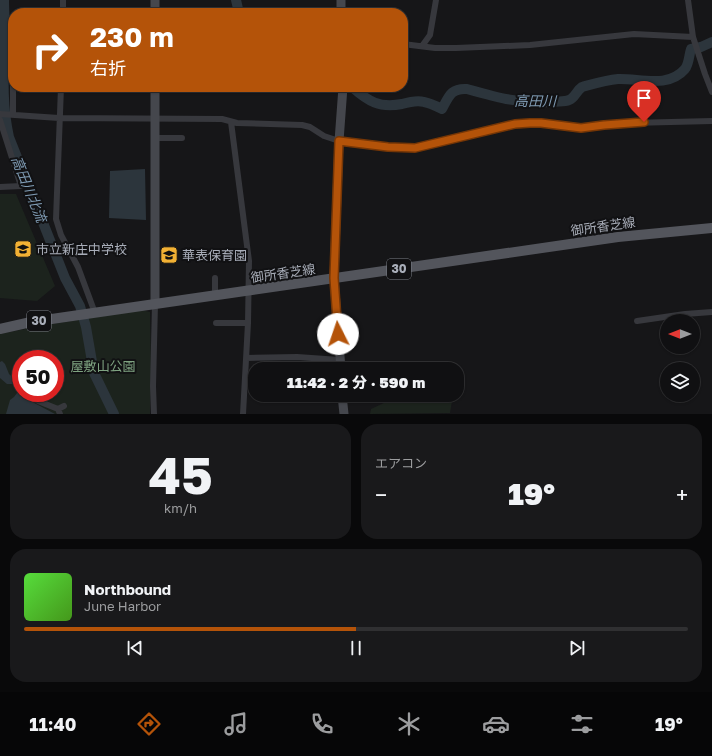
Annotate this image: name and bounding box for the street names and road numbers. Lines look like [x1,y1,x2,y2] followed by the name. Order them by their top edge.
[570,214,636,238] street label: 御所香芝線
[387,259,411,279] road number: 30
[250,261,316,285] street label: 御所香芝線
[27,311,51,331] road number: 30

